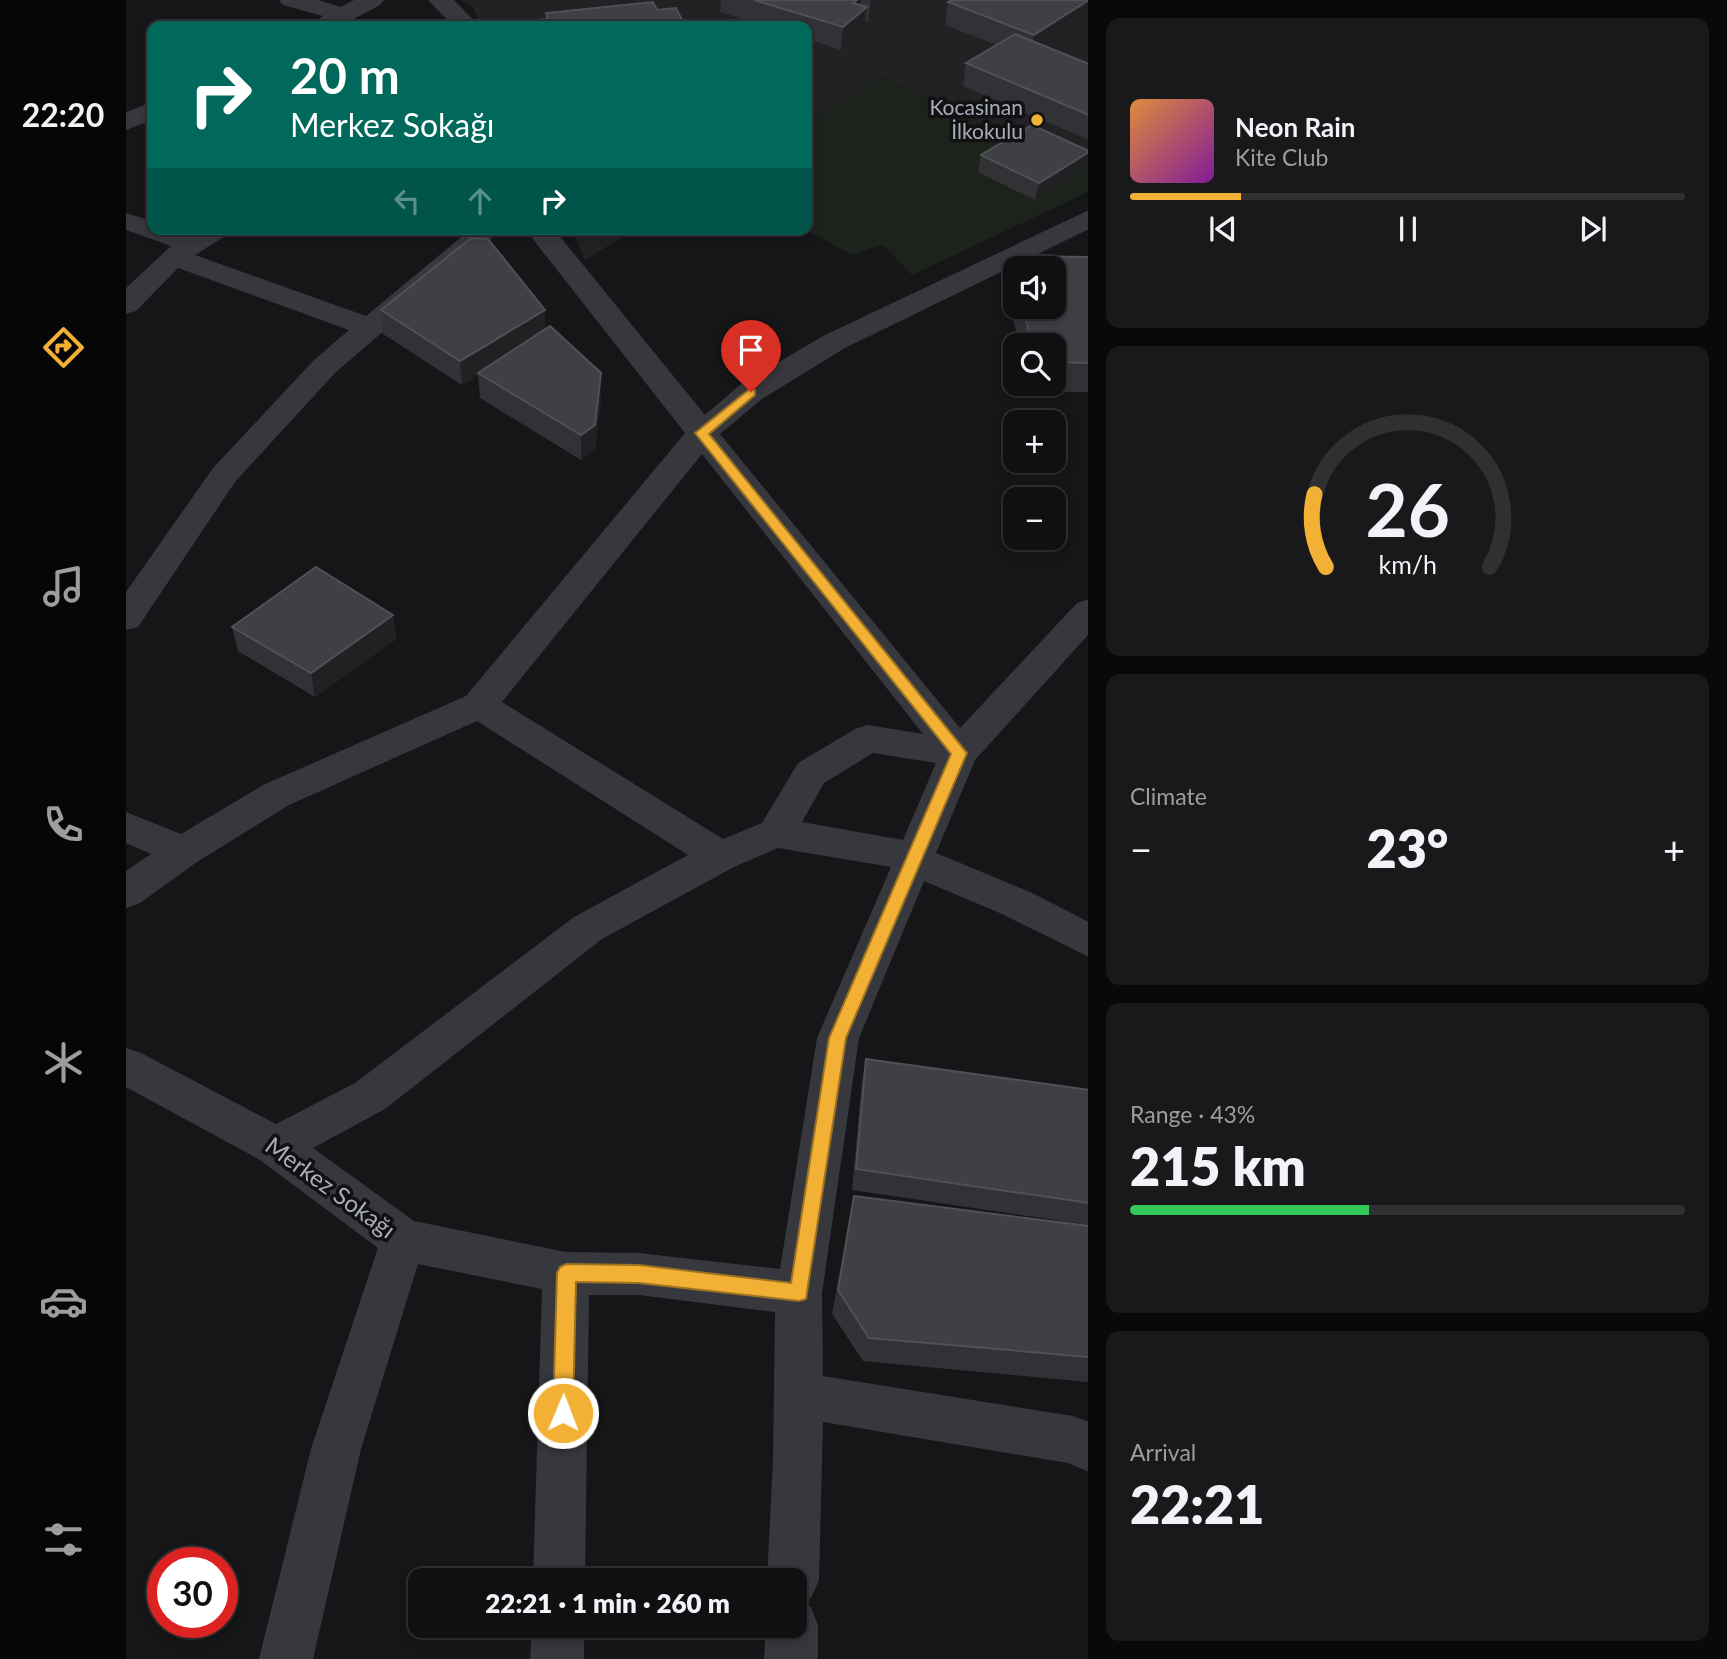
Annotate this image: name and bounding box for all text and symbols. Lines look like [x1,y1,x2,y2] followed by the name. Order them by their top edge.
[290,46,400,104] text: 20 m
[175,49,266,140] icon: right
[930,94,1023,143] place label: Kocasinan İlkokulu
[22,95,104,134] text: 22:20
[290,105,495,144] text: Merkez Sokağı
[1235,111,1355,143] text: Neon Rain
[1029,112,1045,128] marker: Kocasinan İlkokulu
[1235,143,1328,171] text: Kite Club
[388,182,426,220] icon: left
[461,182,499,220] icon: ahead
[534,182,572,220] icon: right
[1204,210,1242,248] icon: previous
[1389,210,1427,248] icon: pause
[1574,210,1612,248] icon: next
[1003,256,1066,550] map controls
[1003,256,1066,319] button: sound
[721,320,781,392] pin
[39,323,88,372] icon: directions
[732,331,770,369] icon: arrive
[1003,333,1066,396] button: search
[1003,410,1066,473] button: +
[1365,466,1450,554] text: 26
[1003,487,1066,550] button: −
[1378,549,1437,579] text: km/h
[39,562,88,611] icon: music
[1130,782,1207,810] text: Climate
[39,800,88,849] icon: phone
[1367,817,1448,879] text: 23°
[1130,826,1152,872] text: −
[1663,826,1685,872] text: +
[39,1038,88,1087] icon: climate
[1130,1100,1255,1128] text: Range · 43%
[260,1130,401,1244] street label: Merkez Sokağı
[1130,1135,1306,1197] text: 215 km
[39,1277,88,1326] icon: car
[526,1376,600,1450] position arrow
[1130,1438,1196,1466] text: Arrival
[1130,1473,1264,1535] text: 22:21
[39,1515,88,1564] icon: filters
[147,1547,238,1638] speed limit sign: 30
[485,1587,730,1619] text: 22:21 · 1 min · 260 m

